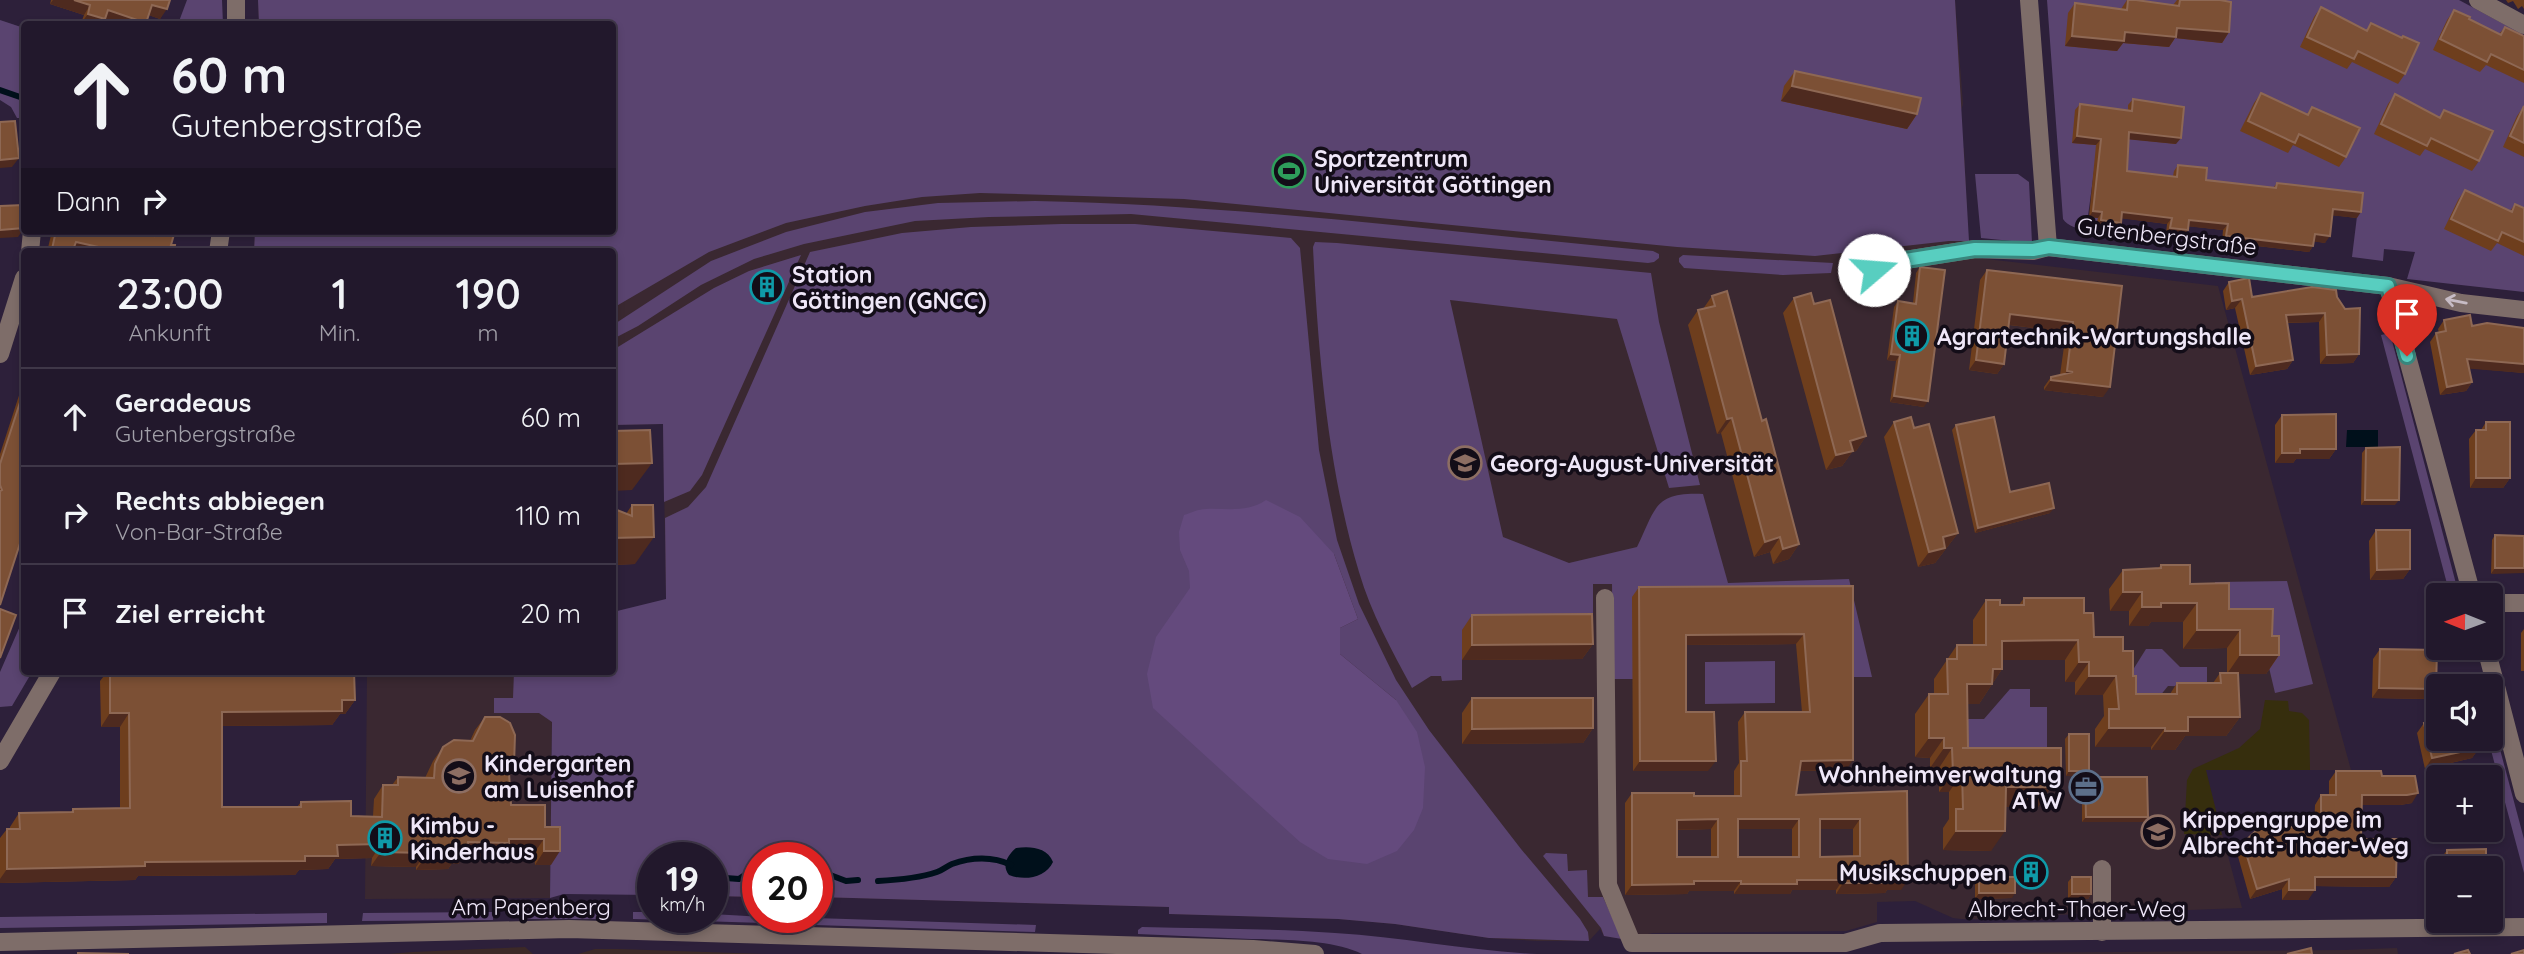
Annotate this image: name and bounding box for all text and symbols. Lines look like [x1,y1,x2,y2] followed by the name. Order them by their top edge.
[171,44,287,105] text: 60 m
[56,49,147,140] icon: ahead
[171,105,422,145] text: Gutenbergstraße
[1314,144,1552,199] place label: Sportzentrum Universität Göttingen
[1270,152,1308,190] sports icon: Sportzentrum Universität Göttingen
[135,182,173,220] icon: right
[56,185,121,218] text: Dann
[2076,211,2258,261] street label: Gutenbergstraße
[1837,233,1911,307] position arrow
[792,260,986,315] place label: Station Göttingen (GNCC)
[116,267,224,320] text: 23:00
[331,267,348,320] text: 1
[455,267,521,320] text: 190
[748,268,786,306] building icon: Station Göttingen (GNCC)
[2377,284,2437,356] pin
[2445,294,2468,308] one-way arrow
[2388,295,2426,333] icon: arrive
[1893,317,1931,355] building icon: Agrartechnik-Wartungshalle
[128,318,211,347] text: Ankunft
[319,318,360,347] text: Min.
[478,318,499,347] text: m
[1937,322,2252,351] place label: Agrartechnik-Wartungshalle
[115,386,251,419] text: Geradeaus
[56,398,94,436] icon: ahead
[521,401,581,434] text: 60 m
[115,419,296,448] text: Gutenbergstraße
[1446,444,1484,482] school or university icon: Georg-August-Universität
[1490,449,1774,478] place label: Georg-August-Universität
[115,484,325,517] text: Rechts abbiegen
[56,496,94,534] icon: right
[515,499,581,532] text: 110 m
[115,517,283,546] text: Von-Bar-Straße
[2426,583,2502,660] north arrow
[2426,583,2503,933] map controls
[56,594,94,632] icon: arrive
[115,597,266,630] text: Ziel erreicht
[520,597,581,630] text: 20 m
[2426,674,2503,751] button: sound
[484,749,634,804] place label: Kindergarten am Luisenhof
[440,757,478,795] school or university icon: Kindergarten am Luisenhof
[1818,760,2062,815] place label: Wohnheimverwaltung ATW
[2426,765,2503,842] button: +
[2067,768,2105,806] office icon: Wohnheimverwaltung ATW
[2182,805,2409,860] place label: Krippengruppe im Albrecht-Thaer-Weg
[410,811,534,866] place label: Kimbu - Kinderhaus
[2139,813,2177,851] school or university icon: Krippengruppe im Albrecht-Thaer-Weg
[366,819,404,857] building icon: Kimbu - Kinderhaus
[742,842,833,933] speed limit sign: 20
[2012,853,2050,891] building icon: Musikschuppen
[666,856,699,900] text: 19
[2426,856,2503,933] button: −
[1839,858,2007,887] place label: Musikschuppen
[451,892,611,921] street label: Am Papenberg
[660,893,705,916] text: km/h
[1968,894,2186,923] street label: Albrecht-Thaer-Weg

